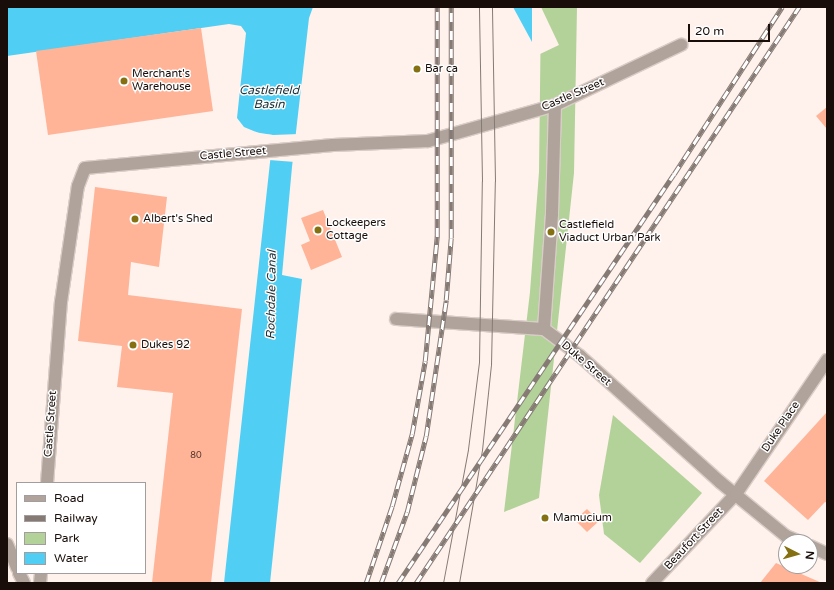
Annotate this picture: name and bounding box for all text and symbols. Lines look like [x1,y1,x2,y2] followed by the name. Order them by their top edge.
[690,16,772,42] scale bar
[695,24,724,38] text: 20 m
[425,62,458,76] place label: Bar ca
[412,64,422,74] marker: Bar ca
[132,68,191,94] place label: Merchant's Warehouse
[119,76,129,86] marker: Merchant's Warehouse
[540,76,606,114] street label: Castle Street
[239,84,299,112] water label: Castlefield Basin
[199,145,267,163] street label: Castle Street
[143,212,213,226] place label: Albert's Shed
[130,214,140,224] marker: Albert's Shed
[326,217,386,243] place label: Lockeepers Cottage
[559,219,661,245] place label: Castlefield Viaduct Urban Park
[313,225,323,235] marker: Lockeepers Cottage
[546,227,556,237] marker: Castlefield Viaduct Urban Park
[264,250,280,340] water label: Rochdale Canal
[141,338,190,352] place label: Dukes 92
[559,339,613,389] street label: Duke Street
[128,340,138,350] marker: Dukes 92
[42,390,60,458] street label: Castle Street
[759,399,803,455] street label: Duke Place
[190,451,202,461] house number: 80
[16,482,146,574] legend
[54,491,84,505] text: Road
[662,505,726,573] street label: Beaufort Street
[54,511,98,525] text: Railway
[553,511,612,525] place label: Mamucium
[540,513,550,523] marker: Mamucium
[54,531,80,545] text: Park
[778,534,818,574] north arrow
[803,550,816,560] text: N
[54,551,88,565] text: Water

